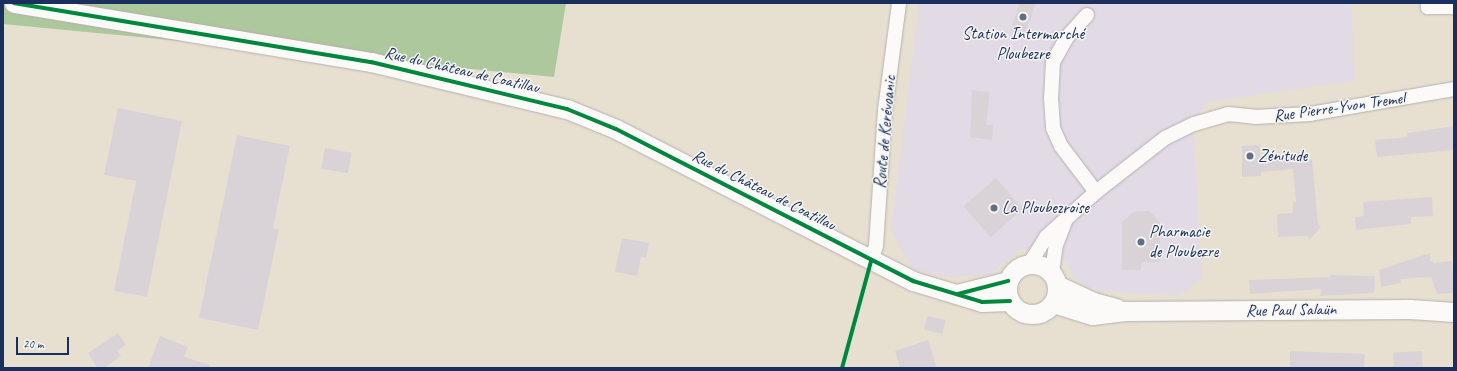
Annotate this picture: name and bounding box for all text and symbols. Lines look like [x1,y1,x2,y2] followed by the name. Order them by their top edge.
[1018,12,1028,22] marker: Station Intermarché Ploubezre
[962,24,1084,64] place label: Station Intermarché Ploubezre
[382,42,542,98] street label: Rue du Château de Coatillau
[870,75,900,189] street label: Route de Kerévoanic
[1272,88,1406,126] street label: Rue Pierre-Yvon Tremel
[689,145,839,235] street label: Rue du Château de Coatillau
[1258,146,1307,166] place label: Zénitude
[1245,151,1255,161] marker: Zénitude
[1002,198,1089,218] place label: La Ploubezroise
[989,203,999,213] marker: La Ploubezroise
[1149,222,1218,262] place label: Pharmacie de Ploubezre
[1136,237,1146,247] marker: Pharmacie de Ploubezre
[1245,299,1337,321] street label: Rue Paul Salaün
[18,329,71,355] scale bar
[23,336,43,352] text: 20 m

